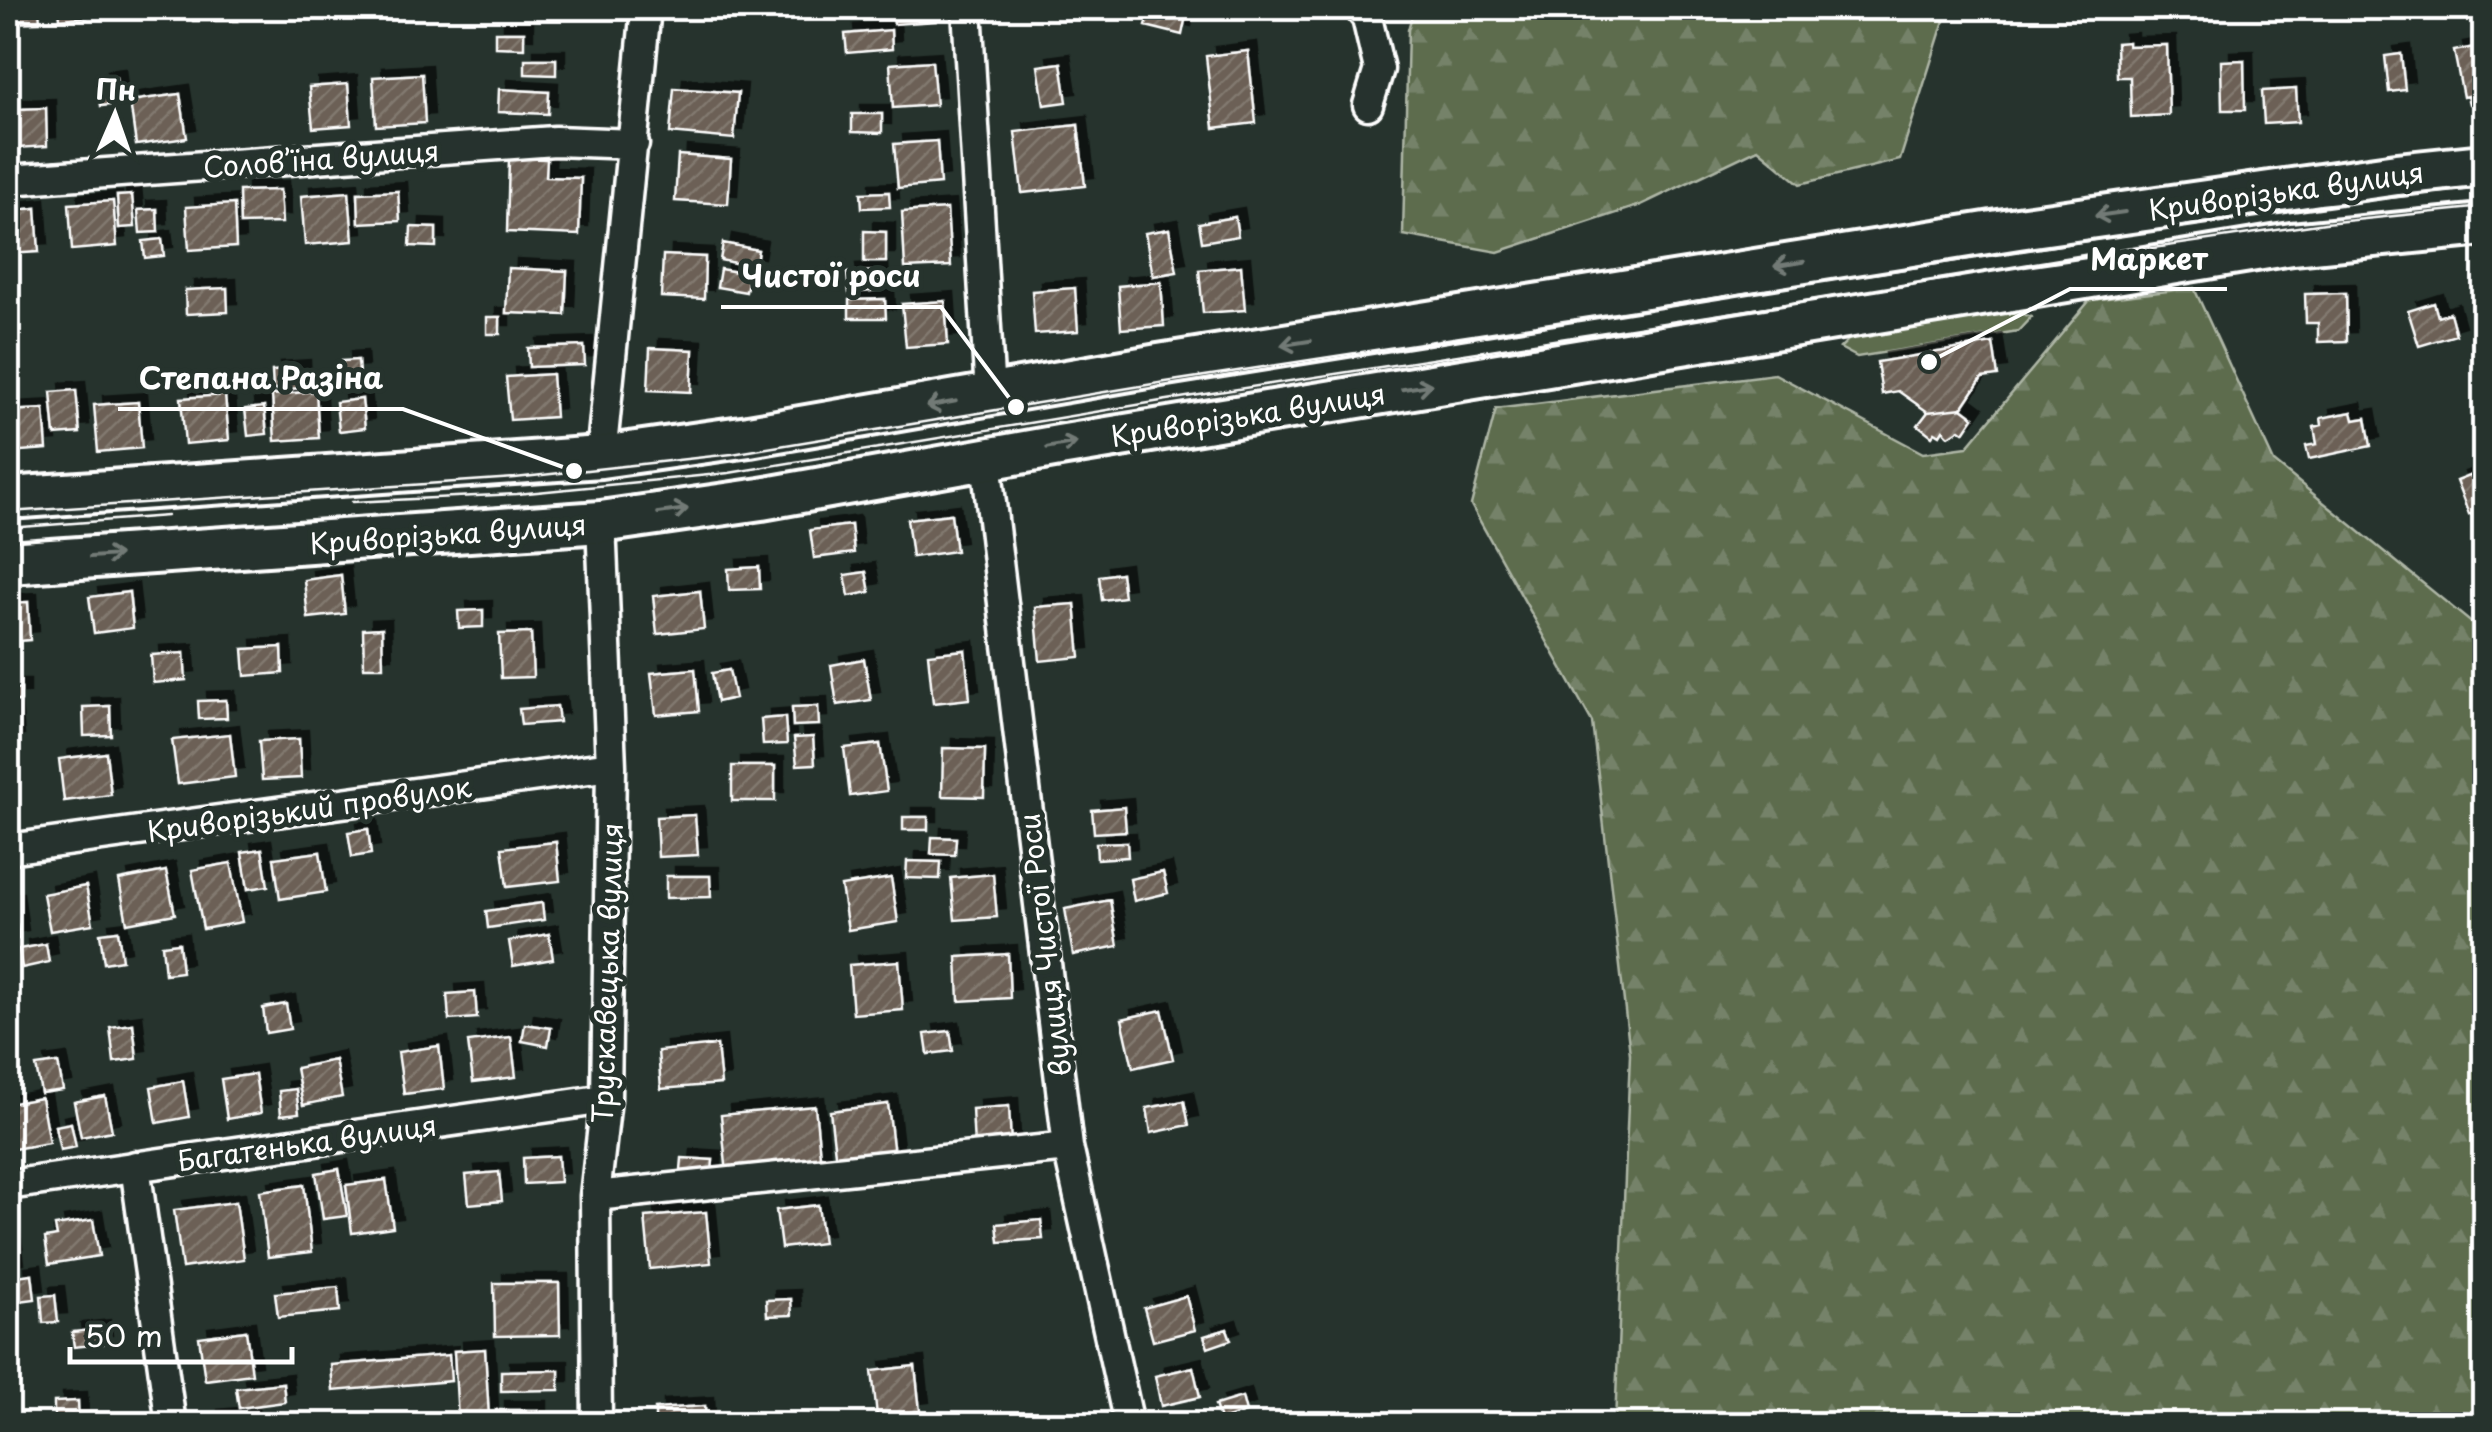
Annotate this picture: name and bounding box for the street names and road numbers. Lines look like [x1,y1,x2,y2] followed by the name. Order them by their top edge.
[201,128,441,188] street label: Соловʼїна вулиця
[2146,149,2426,231] street label: Криворізька вулиця
[1108,371,1388,457] street label: Криворізька вулиця
[308,502,588,564] street label: Криворізька вулиця
[144,764,474,852] street label: Криворізький провулок
[1007,811,1081,1079] street label: вулиця Чистої Роси
[579,822,633,1124] street label: Трускавецька вулиця
[175,1103,439,1181] street label: Багатенька вулиця

